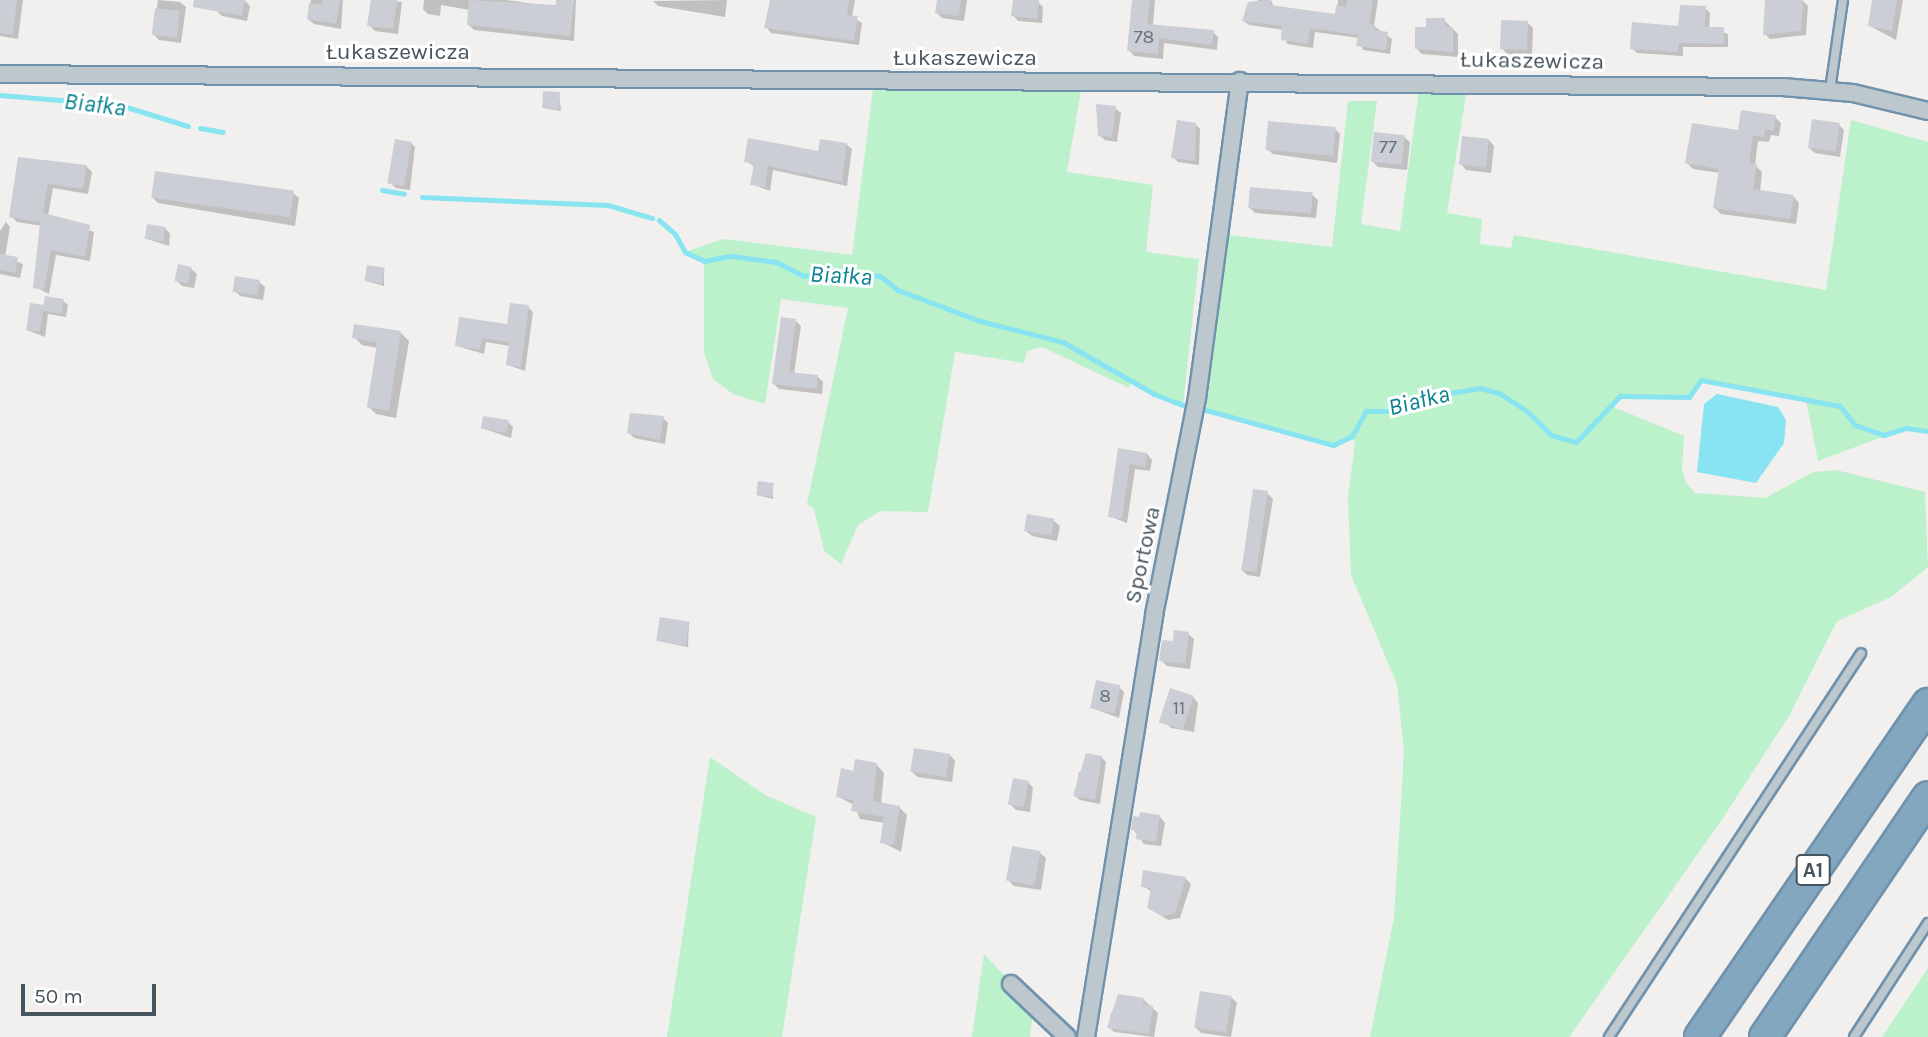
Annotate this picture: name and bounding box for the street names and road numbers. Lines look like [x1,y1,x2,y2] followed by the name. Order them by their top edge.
[326,38,470,66] street label: Łukaszewicza
[893,44,1037,72] street label: Łukaszewicza
[1460,46,1604,76] street label: Łukaszewicza
[1119,504,1167,606] street label: Sportowa
[1796,852,1830,888] road number: A1

